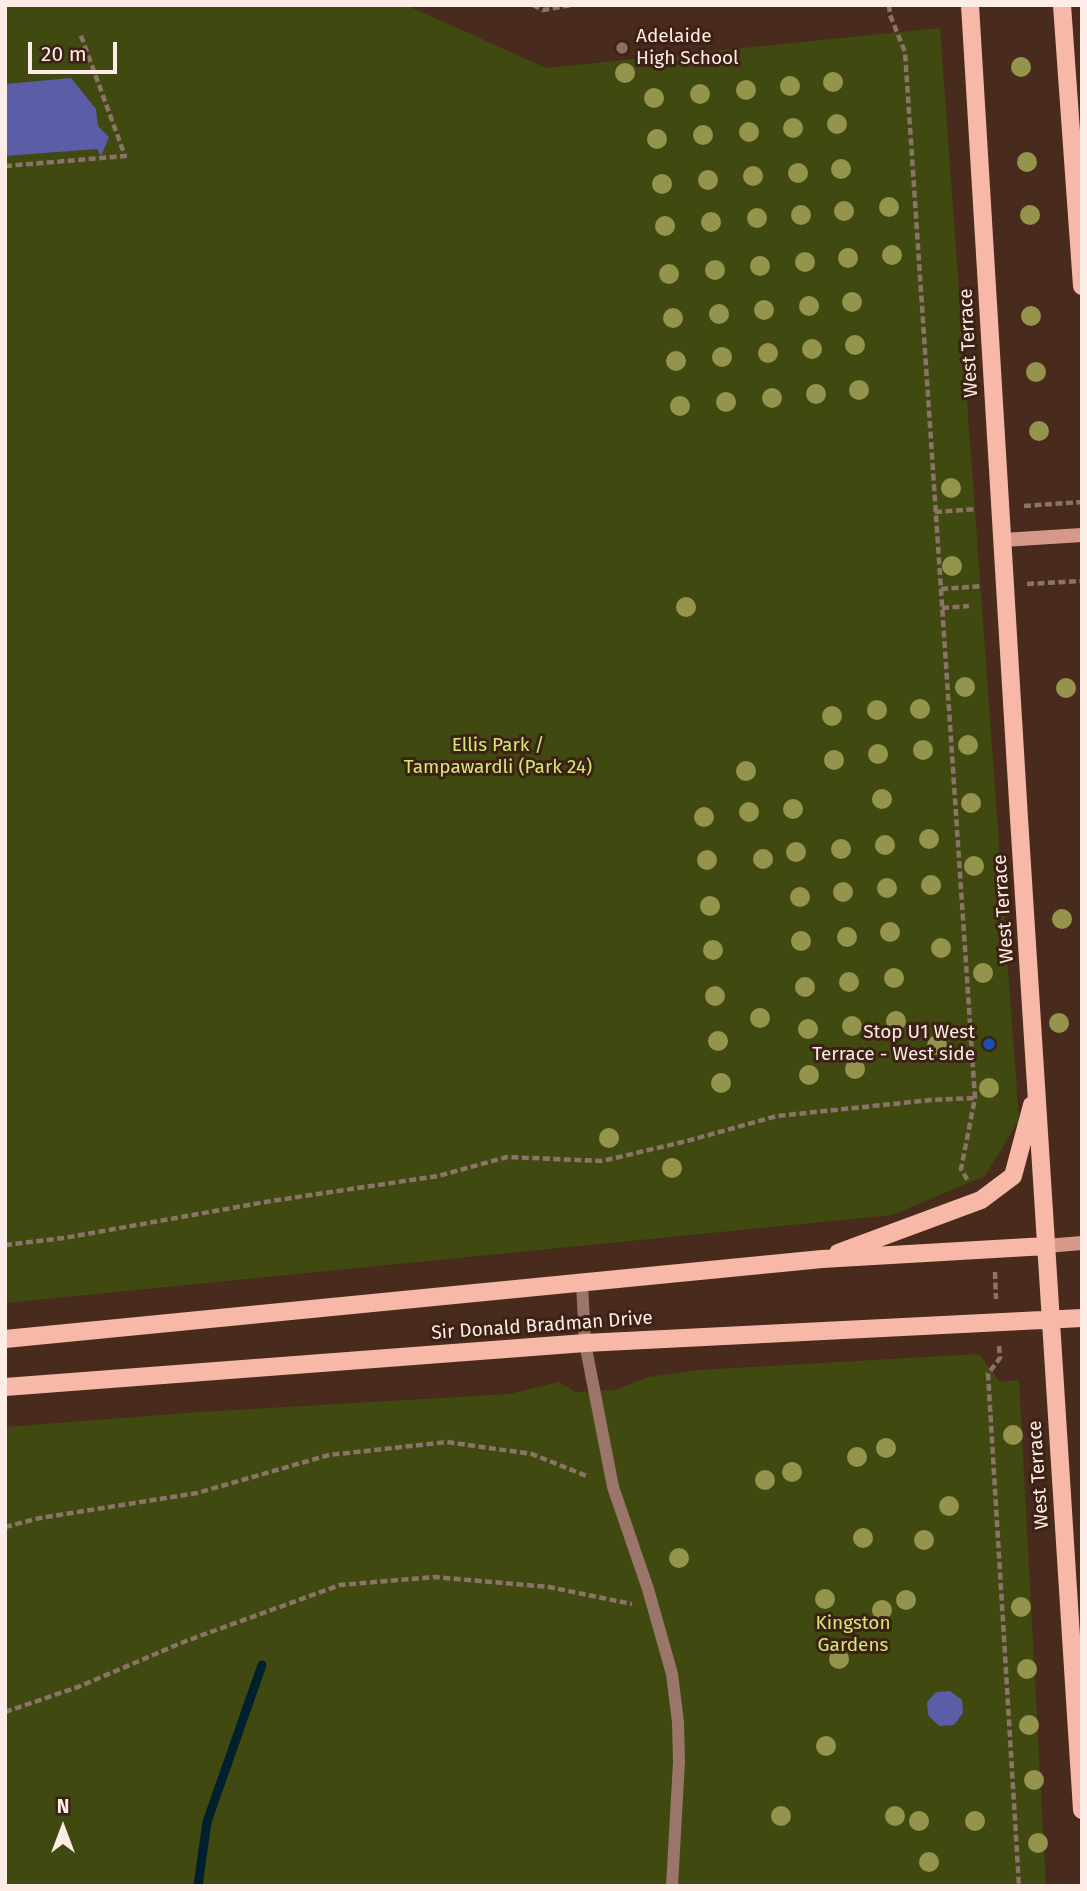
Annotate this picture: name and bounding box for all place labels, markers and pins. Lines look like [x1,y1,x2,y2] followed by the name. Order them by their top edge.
[636,26,739,70] place label: Adelaide High School
[614,40,630,56] marker: Adelaide High School
[812,1022,975,1066] place label: Stop U1 West Terrace - West side
[981,1036,997,1052] marker: Stop U1 West Terrace - West side

